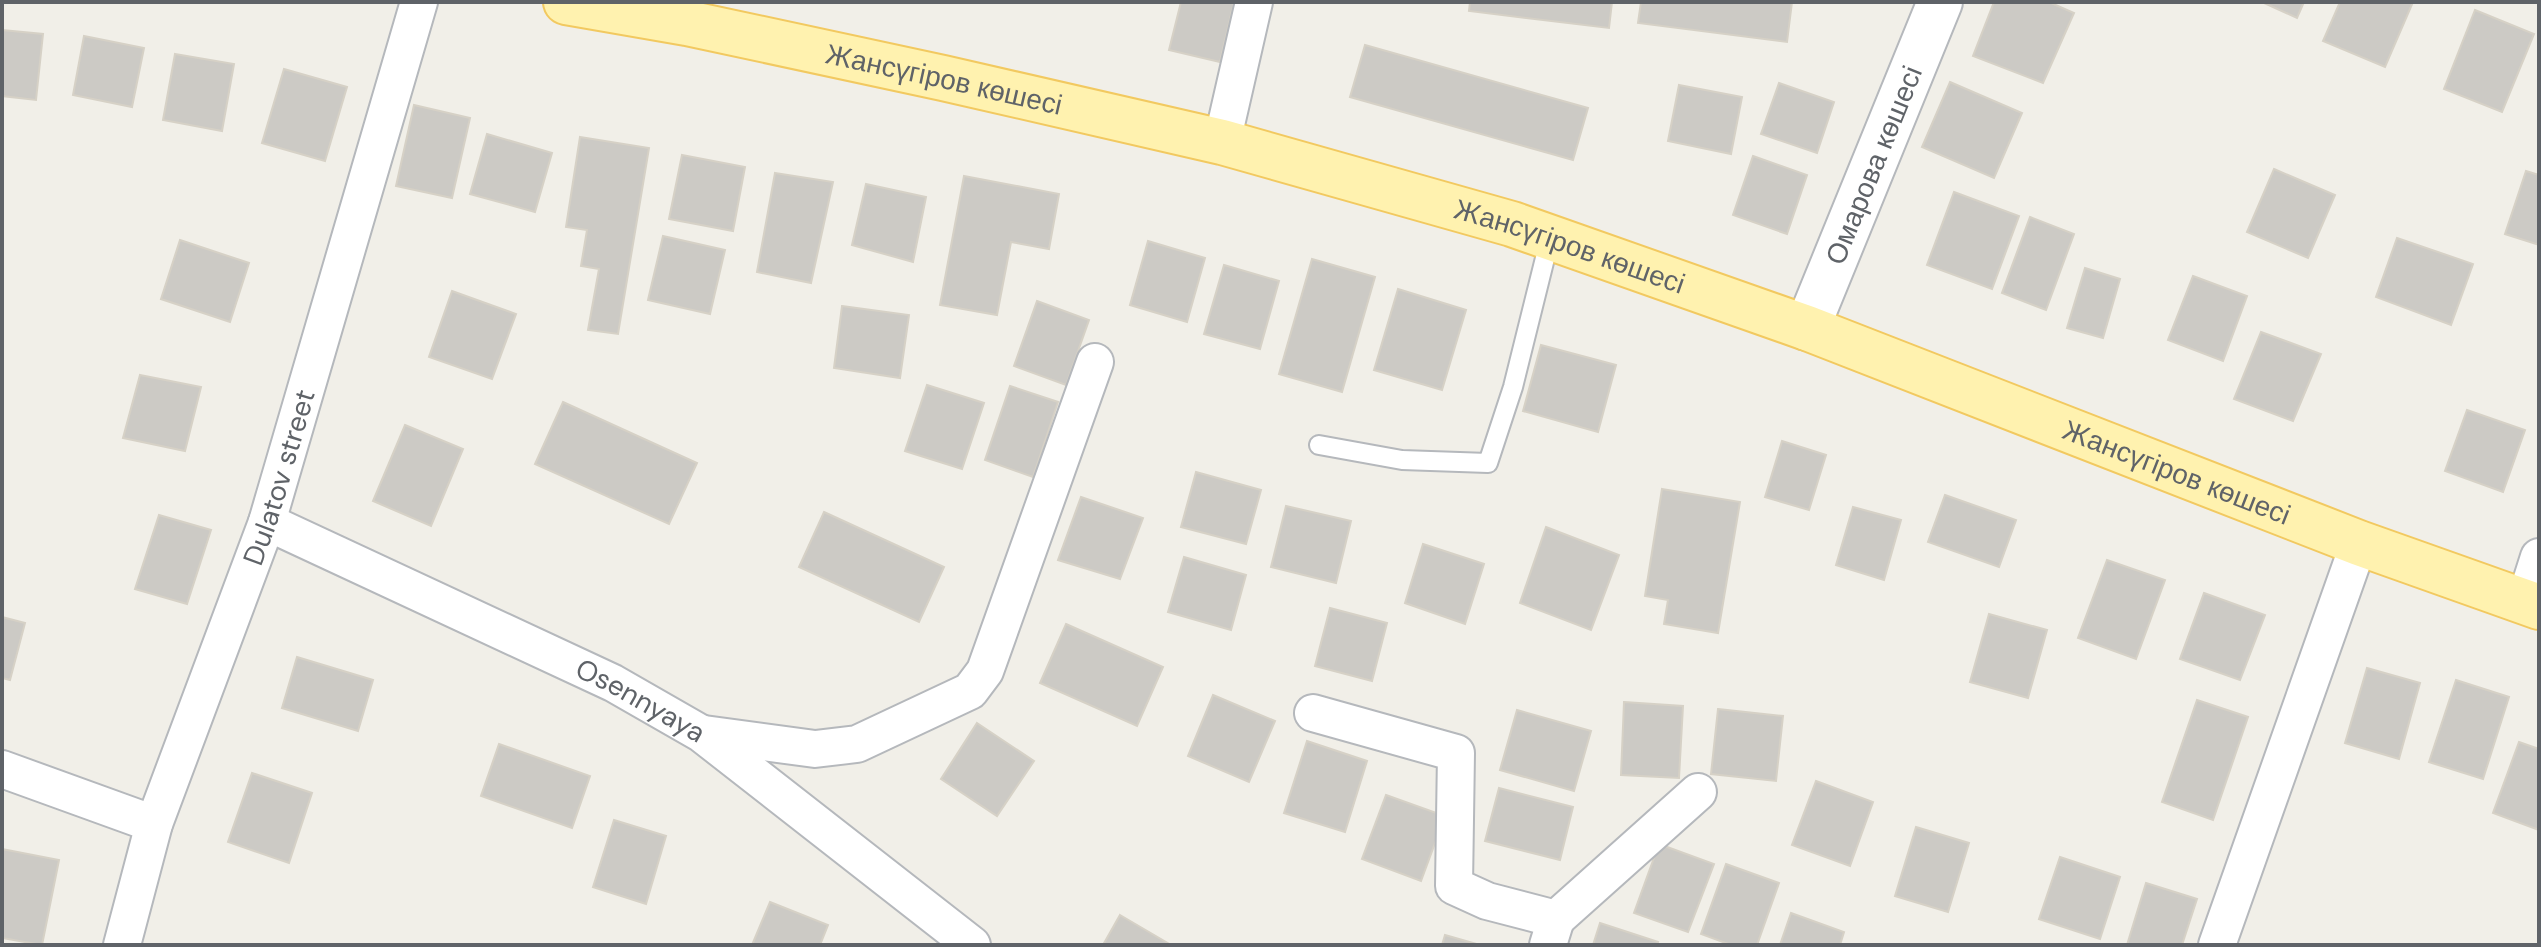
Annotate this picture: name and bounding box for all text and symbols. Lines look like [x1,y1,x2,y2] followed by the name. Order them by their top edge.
[822,35,1066,124] street label: Жансүгіров көшесі
[1817,60,1931,270] street label: Омарова көшесі
[1450,191,1690,303] street label: Жансүгіров көшесі
[235,385,324,570] street label: Dulatov street
[2058,412,2296,534] street label: Жансүгіров көшесі
[570,650,712,751] street label: Osennyaya

